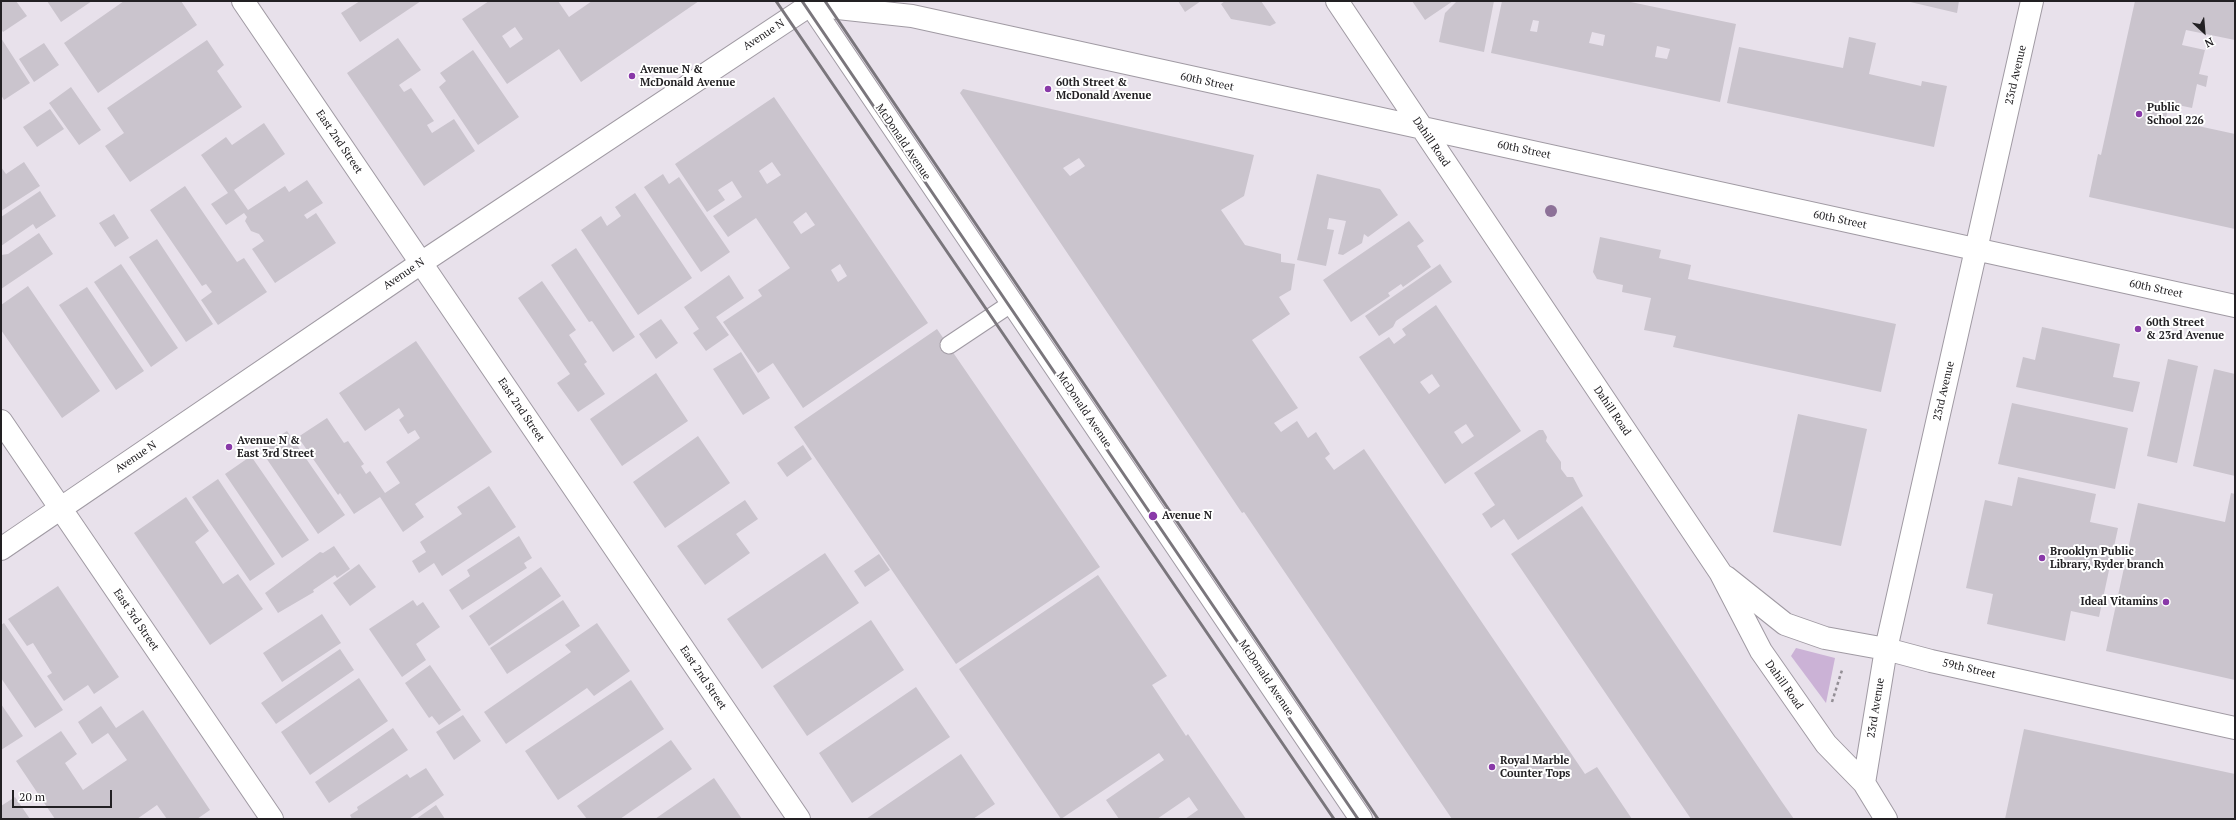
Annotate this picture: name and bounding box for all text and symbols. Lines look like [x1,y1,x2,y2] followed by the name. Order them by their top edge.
[2184,12,2224,52] north arrow
[741,17,787,53] street label: Avenue N
[2202,35,2216,51] text: N
[2003,44,2029,106] street label: 23rd Avenue
[640,63,735,89] place label: Avenue N & McDonald Avenue
[1179,70,1235,94] street label: 60th Street
[627,71,637,81] marker: Avenue N & McDonald Avenue
[1056,76,1151,102] place label: 60th Street & McDonald Avenue
[1043,84,1053,94] marker: 60th Street & McDonald Avenue
[2147,101,2204,127] place label: Public School 226
[873,102,933,182] street label: McDonald Avenue
[313,108,365,176] street label: East 2nd Street
[2134,109,2144,119] marker: Public School 226
[1410,115,1452,169] street label: Dahill Road
[1496,138,1552,162] street label: 60th Street
[1812,208,1868,232] street label: 60th Street
[381,255,427,293] street label: Avenue N
[2128,277,2184,301] street label: 60th Street
[2146,316,2224,342] place label: 60th Street & 23rd Avenue
[2133,324,2143,334] marker: 60th Street & 23rd Avenue
[1931,360,1957,422] street label: 23rd Avenue
[1054,370,1114,450] street label: McDonald Avenue
[495,376,547,444] street label: East 2nd Street
[1591,384,1633,438] street label: Dahill Road
[237,434,314,460] place label: Avenue N & East 3rd Street
[113,438,159,476] street label: Avenue N
[224,442,234,452] marker: Avenue N & East 3rd Street
[1162,509,1212,523] place label: Avenue N
[1147,510,1159,522] marker: Avenue N
[2050,545,2164,571] place label: Brooklyn Public Library, Ryder branch
[2037,553,2047,563] marker: Brooklyn Public Library, Ryder branch
[110,587,162,653] street label: East 3rd Street
[2081,595,2158,609] place label: Ideal Vitamins
[2161,597,2171,607] marker: Ideal Vitamins
[1236,638,1296,718] street label: McDonald Avenue
[677,644,729,712] street label: East 2nd Street
[1941,656,1997,682] street label: 59th Street
[1762,658,1806,712] street label: Dahill Road
[1865,677,1887,739] street label: 23rd Avenue
[1500,754,1570,780] place label: Royal Marble Counter Tops
[1487,762,1497,772] marker: Royal Marble Counter Tops
[14,782,114,808] scale bar
[19,789,45,804] text: 20 m

